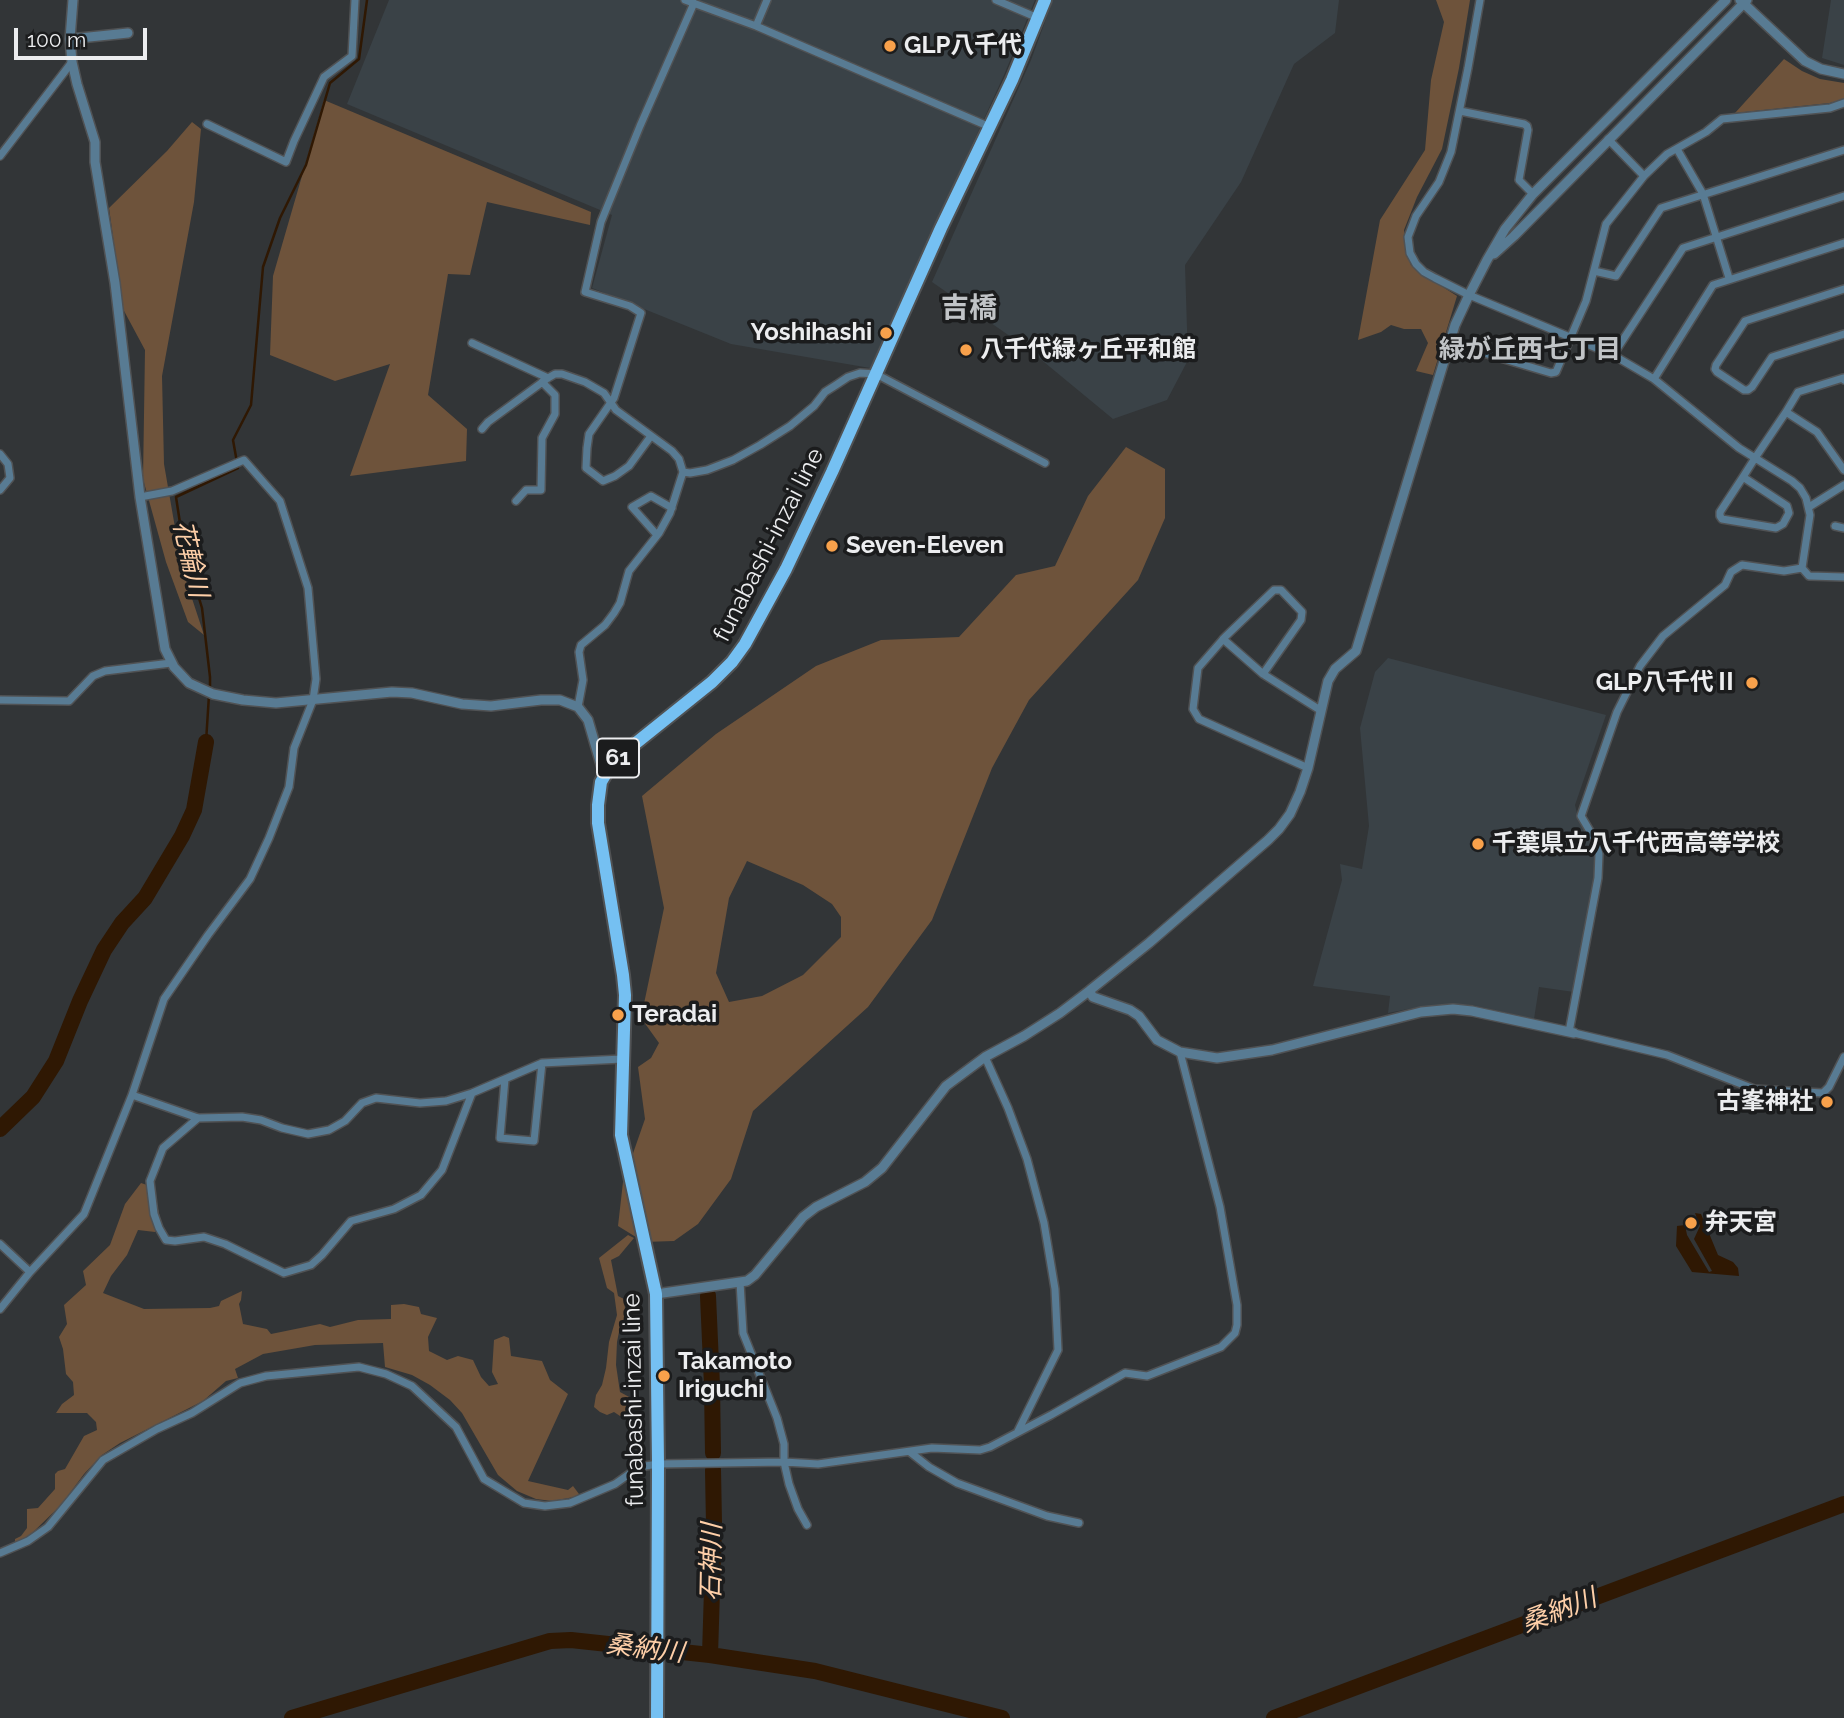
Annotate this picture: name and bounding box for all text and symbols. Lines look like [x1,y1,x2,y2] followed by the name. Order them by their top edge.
[18,14,150,58] scale bar
[27,27,86,52] text: 100 m
[904,32,1022,60] place label: GLP八千代
[882,38,898,54] marker: GLP八千代
[941,292,997,326] district label: 吉橋
[751,319,872,347] place label: Yoshihashi
[878,325,894,341] marker: Yoshihashi
[1439,334,1621,366] district label: 緑が丘西七丁目
[980,336,1196,364] place label: 八千代緑ヶ丘平和館
[958,342,974,358] marker: 八千代緑ヶ丘平和館
[708,443,830,647] street label: funabashi-inzai line
[166,517,214,601] water label: 花輪川
[846,532,1004,560] place label: Seven-Eleven
[824,538,840,554] marker: Seven-Eleven
[1596,669,1738,697] place label: GLP八千代Ⅱ
[1744,675,1760,691] marker: GLP八千代Ⅱ
[597,738,639,778] road number: 61
[1492,830,1780,858] place label: 千葉県立八千代西高等学校
[1470,836,1486,852] marker: 千葉県立八千代西高等学校
[632,1001,717,1029] place label: Teradai
[610,1007,626,1023] marker: Teradai
[1717,1088,1813,1116] place label: 古峯神社
[1819,1094,1835,1110] marker: 古峯神社
[1705,1209,1777,1237] place label: 弁天宮
[1683,1215,1699,1231] marker: 弁天宮
[618,1293,650,1507] street label: funabashi-inzai line
[678,1348,792,1404] place label: Takamoto Iriguchi
[656,1368,672,1384] marker: Takamoto Iriguchi
[696,1523,728,1601] water label: 石神川
[1517,1582,1601,1640] water label: 桑納川
[604,1629,686,1669] water label: 桑納川

